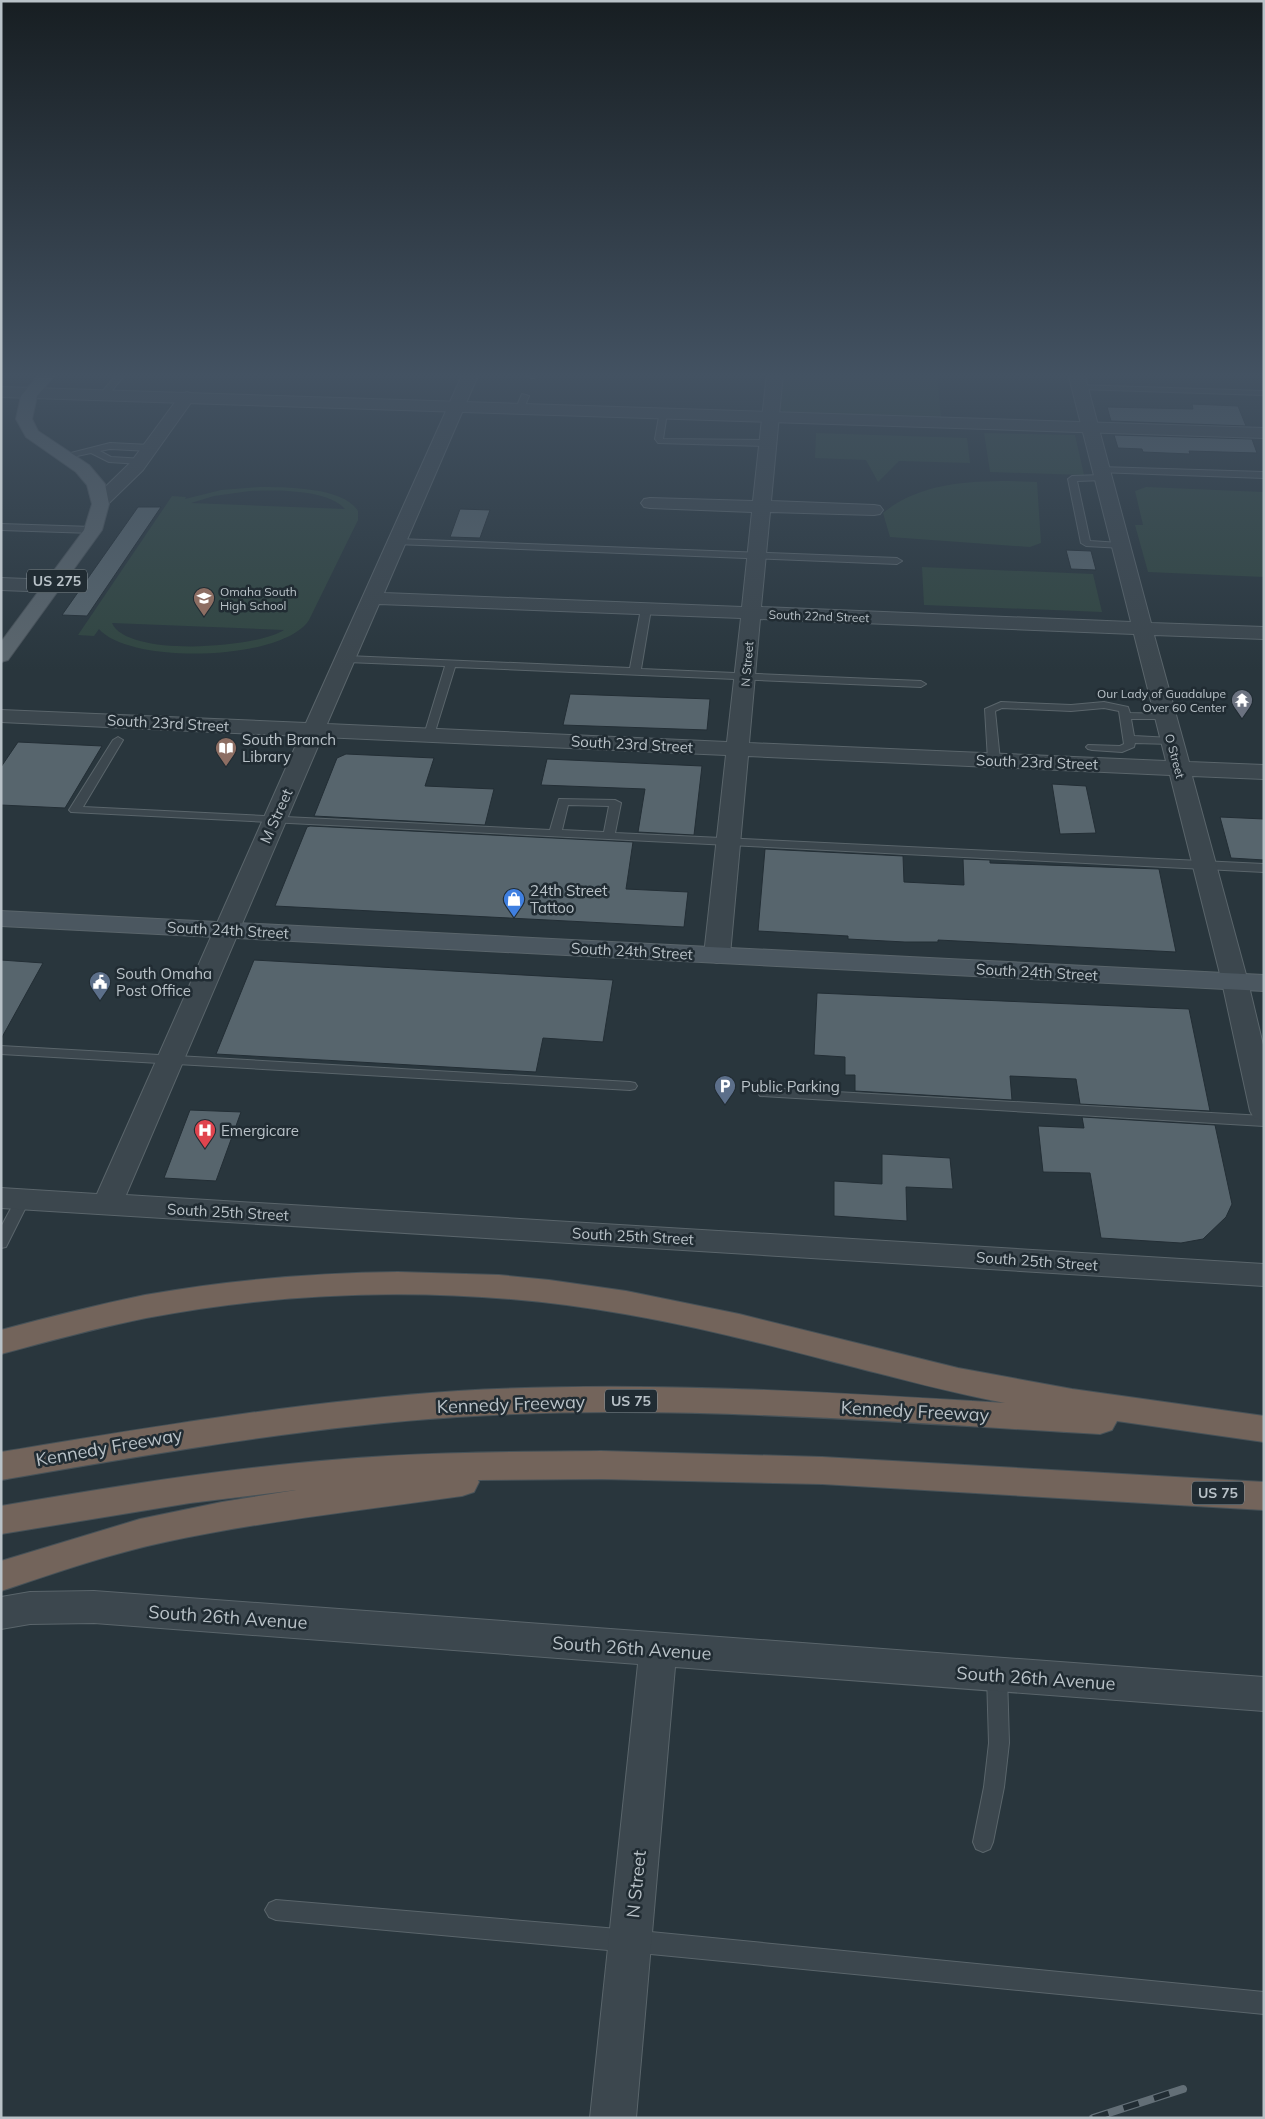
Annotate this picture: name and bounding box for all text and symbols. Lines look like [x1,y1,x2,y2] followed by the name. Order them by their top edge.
[27,570,87,592] road number: US 275
[220,584,297,613] place label: Omaha South High School
[192,586,216,617] school or university icon: Omaha South High School
[768,607,870,625] street label: South 22nd Street
[738,641,756,687] street label: N Street
[1097,686,1227,715] place label: Our Lady of Guadalupe Over 60 Center
[1230,688,1254,719] temple icon: Our Lady of Guadalupe Over 60 Center
[106,710,230,736] street label: South 23rd Street
[242,730,336,766] place label: South Branch Library
[570,731,694,757] street label: South 23rd Street
[1162,732,1188,780] street label: O Street
[214,736,238,767] library icon: South Branch Library
[976,750,1098,774] street label: South 23rd Street
[255,786,297,846] street label: M Street
[530,881,607,917] place label: 24th Street Tattoo
[502,887,526,918] shop icon: 24th Street Tattoo
[167,917,289,943] street label: South 24th Street
[571,938,693,964] street label: South 24th Street
[976,959,1098,985] street label: South 24th Street
[116,964,212,1000] place label: South Omaha Post Office
[88,970,112,1001] public building icon: South Omaha Post Office
[713,1074,737,1105] parking icon: Public Parking
[741,1077,840,1096] place label: Public Parking
[193,1118,217,1149] hospital icon: Emergicare
[221,1121,299,1140] place label: Emergicare
[167,1199,289,1225] street label: South 25th Street
[572,1223,694,1249] street label: South 25th Street
[976,1247,1098,1275] street label: South 25th Street
[436,1390,586,1418] street label: Kennedy Freeway
[605,1390,657,1412] road number: US 75
[840,1396,990,1426] street label: Kennedy Freeway
[34,1423,185,1471] street label: Kennedy Freeway
[1192,1482,1244,1505] road number: US 75
[148,1600,308,1634] street label: South 26th Avenue
[552,1631,712,1665] street label: South 26th Avenue
[956,1661,1116,1695] street label: South 26th Avenue
[621,1849,651,1919] street label: N Street

